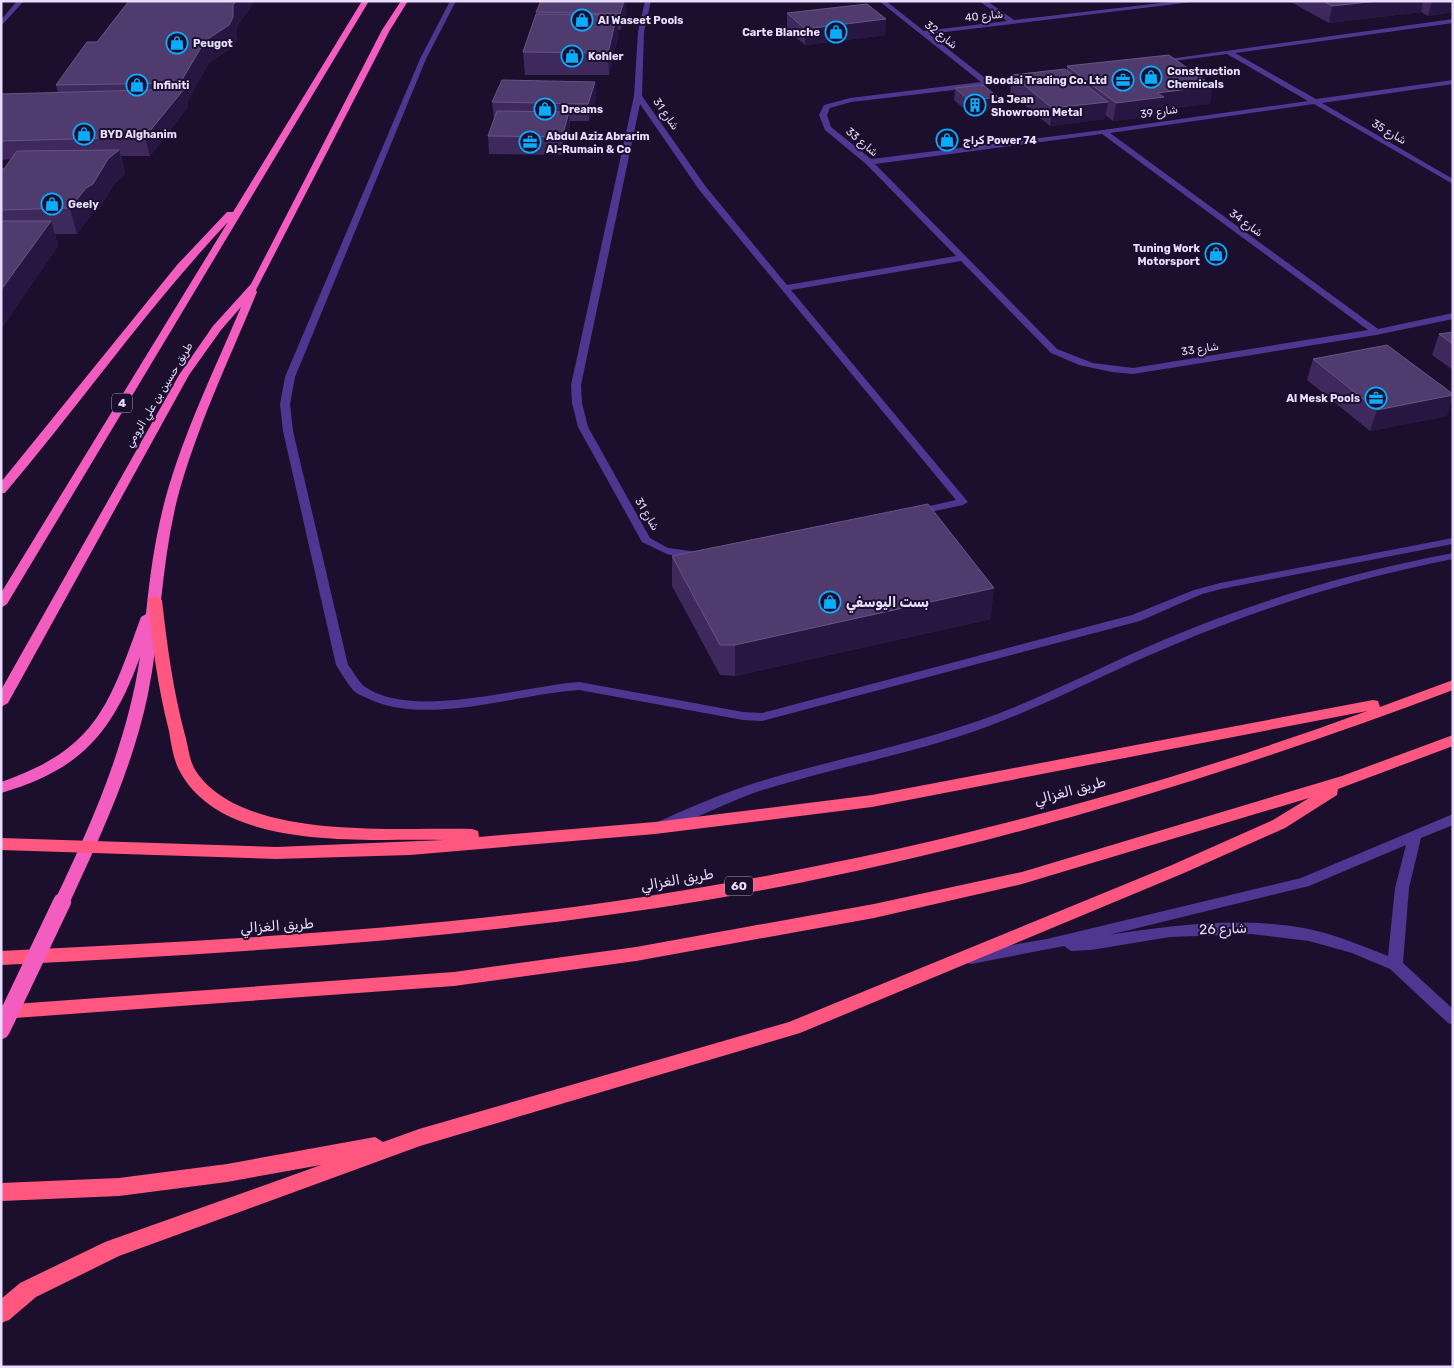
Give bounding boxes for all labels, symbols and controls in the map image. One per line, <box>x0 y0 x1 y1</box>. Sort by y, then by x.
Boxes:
shop icon: Al Waseet Pools <box>570 8 594 32</box>
street label: شارع 40 <box>964 8 1004 26</box>
place label: Al Waseet Pools <box>598 14 683 27</box>
street label: 32 شارع <box>921 18 960 53</box>
shop icon: Carte Blanche <box>824 20 848 44</box>
place label: Carte Blanche <box>742 26 820 39</box>
shop icon: Peugot <box>165 31 189 55</box>
place label: Peugot <box>193 37 233 50</box>
shop icon: Kohler <box>560 44 584 68</box>
place label: Kohler <box>588 50 624 63</box>
shop icon: Construction Chemicals <box>1139 65 1163 89</box>
place label: Construction Chemicals <box>1167 65 1240 91</box>
office icon: Boodai Trading Co. Ltd <box>1111 68 1135 92</box>
shop icon: Infiniti <box>125 73 149 97</box>
place label: Boodai Trading Co. Ltd <box>985 74 1107 87</box>
place label: Infiniti <box>153 79 190 92</box>
building icon: La Jean Showroom Metal <box>963 93 987 117</box>
place label: La Jean Showroom Metal <box>991 93 1082 119</box>
street label: شارع 31 <box>649 96 682 134</box>
shop icon: Dreams <box>533 97 557 121</box>
place label: Dreams <box>561 103 603 116</box>
street label: شارع 39 <box>1139 103 1179 123</box>
street label: شارع 35 <box>1368 117 1409 149</box>
shop icon: BYD Alghanim <box>72 122 96 146</box>
street label: شارع 33 <box>842 125 881 161</box>
place label: BYD Alghanim <box>100 128 177 141</box>
shop icon: كراج Power 74 <box>935 128 959 152</box>
office icon: Abdul Aziz Abrarim Al-Rumain & Co <box>518 130 542 154</box>
place label: Abdul Aziz Abrarim Al-Rumain & Co <box>546 130 650 156</box>
place label: كراج Power 74 <box>963 134 1037 148</box>
shop icon: Geely <box>40 192 64 216</box>
place label: Geely <box>68 198 99 211</box>
street label: شارع 34 <box>1226 207 1265 241</box>
place label: Tuning Work Motorsport <box>1133 242 1201 268</box>
shop icon: Tuning Work Motorsport <box>1204 242 1228 266</box>
street label: طريق حسين بن علي الرومي <box>122 340 197 451</box>
street label: شارع 33 <box>1180 340 1220 360</box>
office icon: Al Mesk Pools <box>1364 386 1388 410</box>
place label: Al Mesk Pools <box>1286 392 1360 405</box>
road number: 4 <box>112 393 132 412</box>
street label: شارع 31 <box>630 495 662 534</box>
shop icon: بست اليوسفي <box>818 590 842 614</box>
place label: بست اليوسفي <box>846 594 929 613</box>
street label: طريق الغزالي <box>1032 773 1109 811</box>
street label: طريق الغزالي <box>639 865 715 897</box>
road number: 60 <box>725 876 753 896</box>
street label: طريق الغزالي <box>240 915 315 939</box>
street label: شارع 26 <box>1199 920 1247 940</box>

